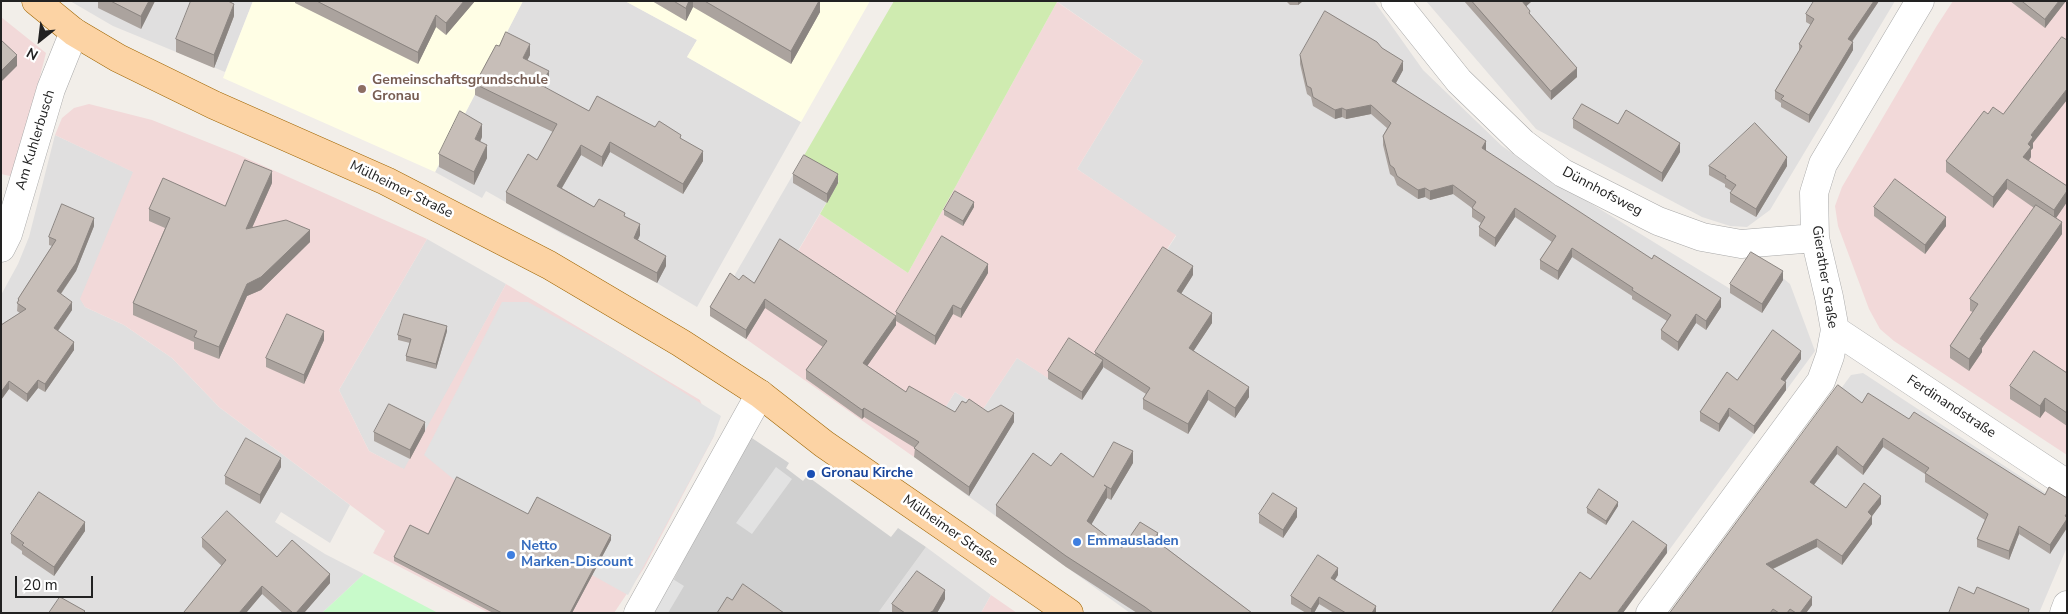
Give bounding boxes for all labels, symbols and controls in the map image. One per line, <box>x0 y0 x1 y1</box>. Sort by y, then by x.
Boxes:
north arrow <box>15 15 65 65</box>
text: N <box>23 43 42 64</box>
place label: Gemeinschaftsgrundschule Gronau <box>372 73 548 105</box>
marker: Gemeinschaftsgrundschule Gronau <box>356 83 368 95</box>
street label: Am Kuhlerbusch <box>13 88 59 192</box>
street label: Mülheimer Straße <box>347 158 455 222</box>
street label: Dünnhofsweg <box>1559 164 1645 220</box>
street label: Gierather Straße <box>1808 224 1840 330</box>
street label: Ferdinandstraße <box>1903 372 1999 442</box>
place label: Gronau Kirche <box>821 466 913 482</box>
marker: Gronau Kirche <box>805 468 817 480</box>
street label: Mülheimer Straße <box>899 492 1001 570</box>
place label: Emmausladen <box>1087 534 1179 550</box>
marker: Emmausladen <box>1071 536 1083 548</box>
place label: Netto Marken-Discount <box>521 539 633 572</box>
marker: Netto Marken-Discount <box>505 549 517 561</box>
scale bar <box>18 566 95 598</box>
text: 20 m <box>23 575 58 595</box>

